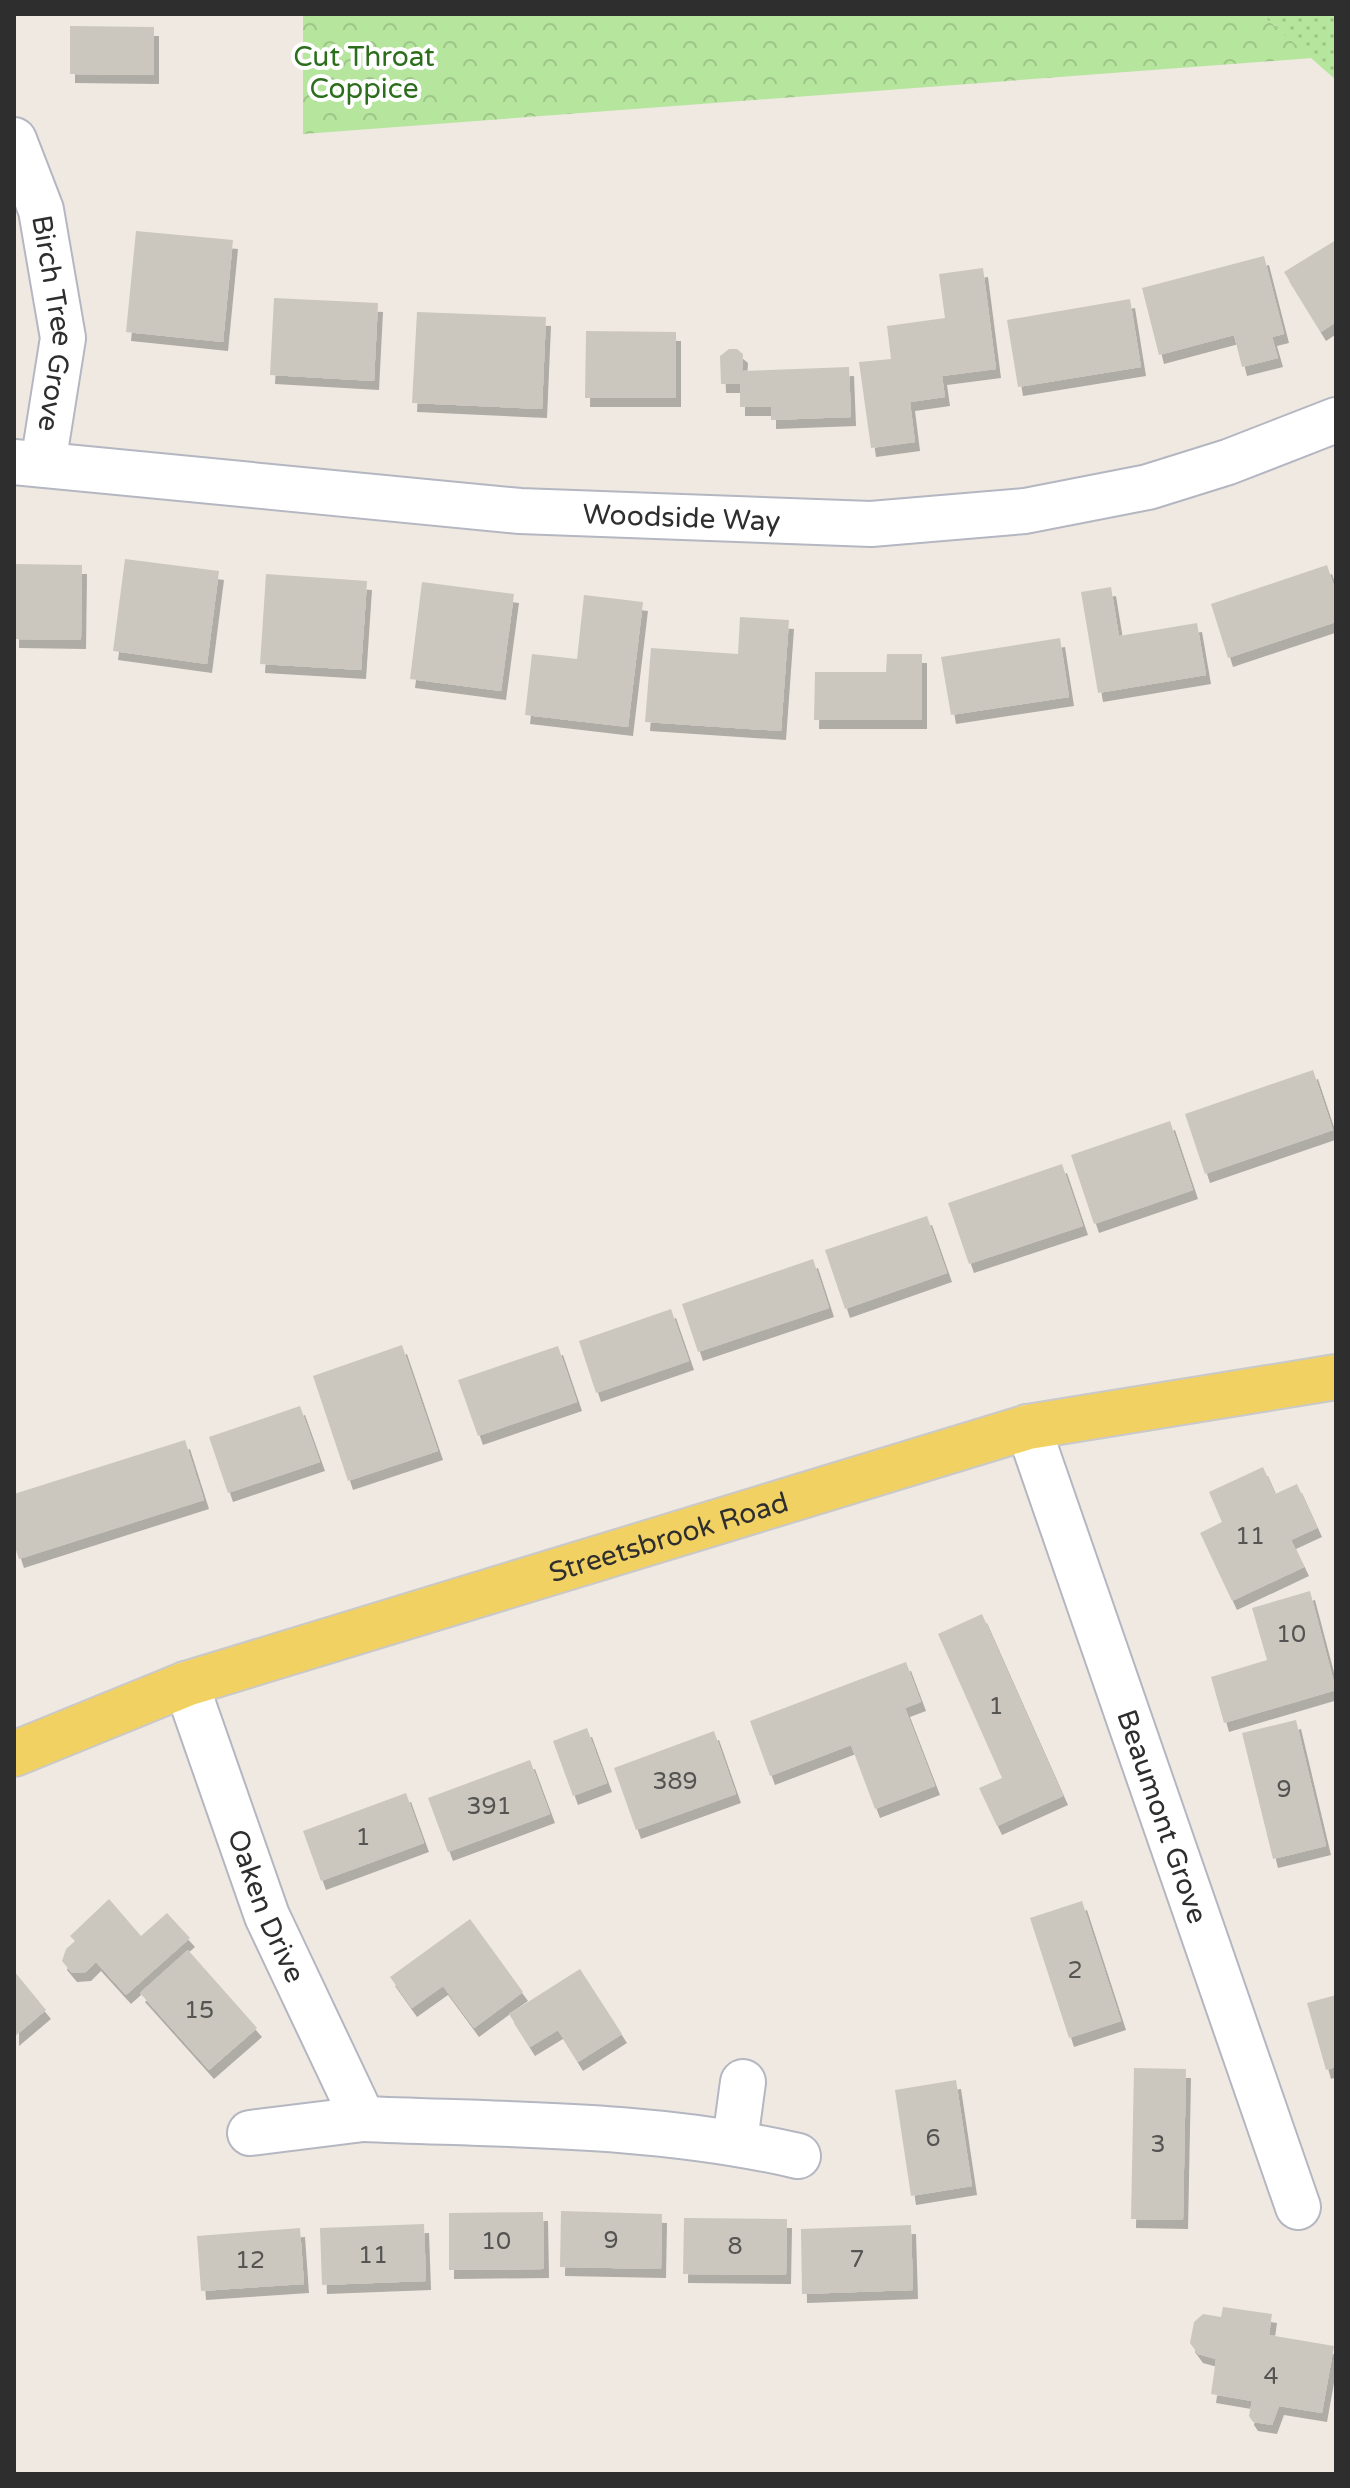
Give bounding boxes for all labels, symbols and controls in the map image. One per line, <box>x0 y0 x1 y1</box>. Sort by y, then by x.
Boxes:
park label: Cut Throat Coppice <box>293 40 435 106</box>
street label: Birch Tree Grove <box>24 213 80 434</box>
street label: Woodside Way <box>582 497 781 539</box>
street label: Streetsbrook Road <box>545 1485 792 1590</box>
house number: 11 <box>1235 1522 1265 1551</box>
house number: 10 <box>1276 1620 1306 1649</box>
house number: 1 <box>988 1692 1004 1721</box>
street label: Beaumont Grove <box>1109 1705 1215 1928</box>
house number: 389 <box>652 1767 698 1796</box>
house number: 9 <box>1276 1775 1292 1804</box>
house number: 391 <box>466 1792 512 1821</box>
house number: 1 <box>355 1823 371 1852</box>
street label: Oaken Drive <box>220 1825 312 1988</box>
house number: 2 <box>1067 1956 1083 1985</box>
house number: 15 <box>184 1996 214 2025</box>
house number: 6 <box>925 2124 941 2153</box>
house number: 3 <box>1150 2130 1166 2159</box>
house number: 9 <box>603 2226 619 2255</box>
house number: 10 <box>481 2227 511 2256</box>
house number: 8 <box>727 2232 743 2261</box>
house number: 11 <box>358 2241 388 2270</box>
house number: 7 <box>849 2245 865 2274</box>
house number: 12 <box>235 2246 265 2275</box>
house number: 4 <box>1263 2362 1279 2391</box>

